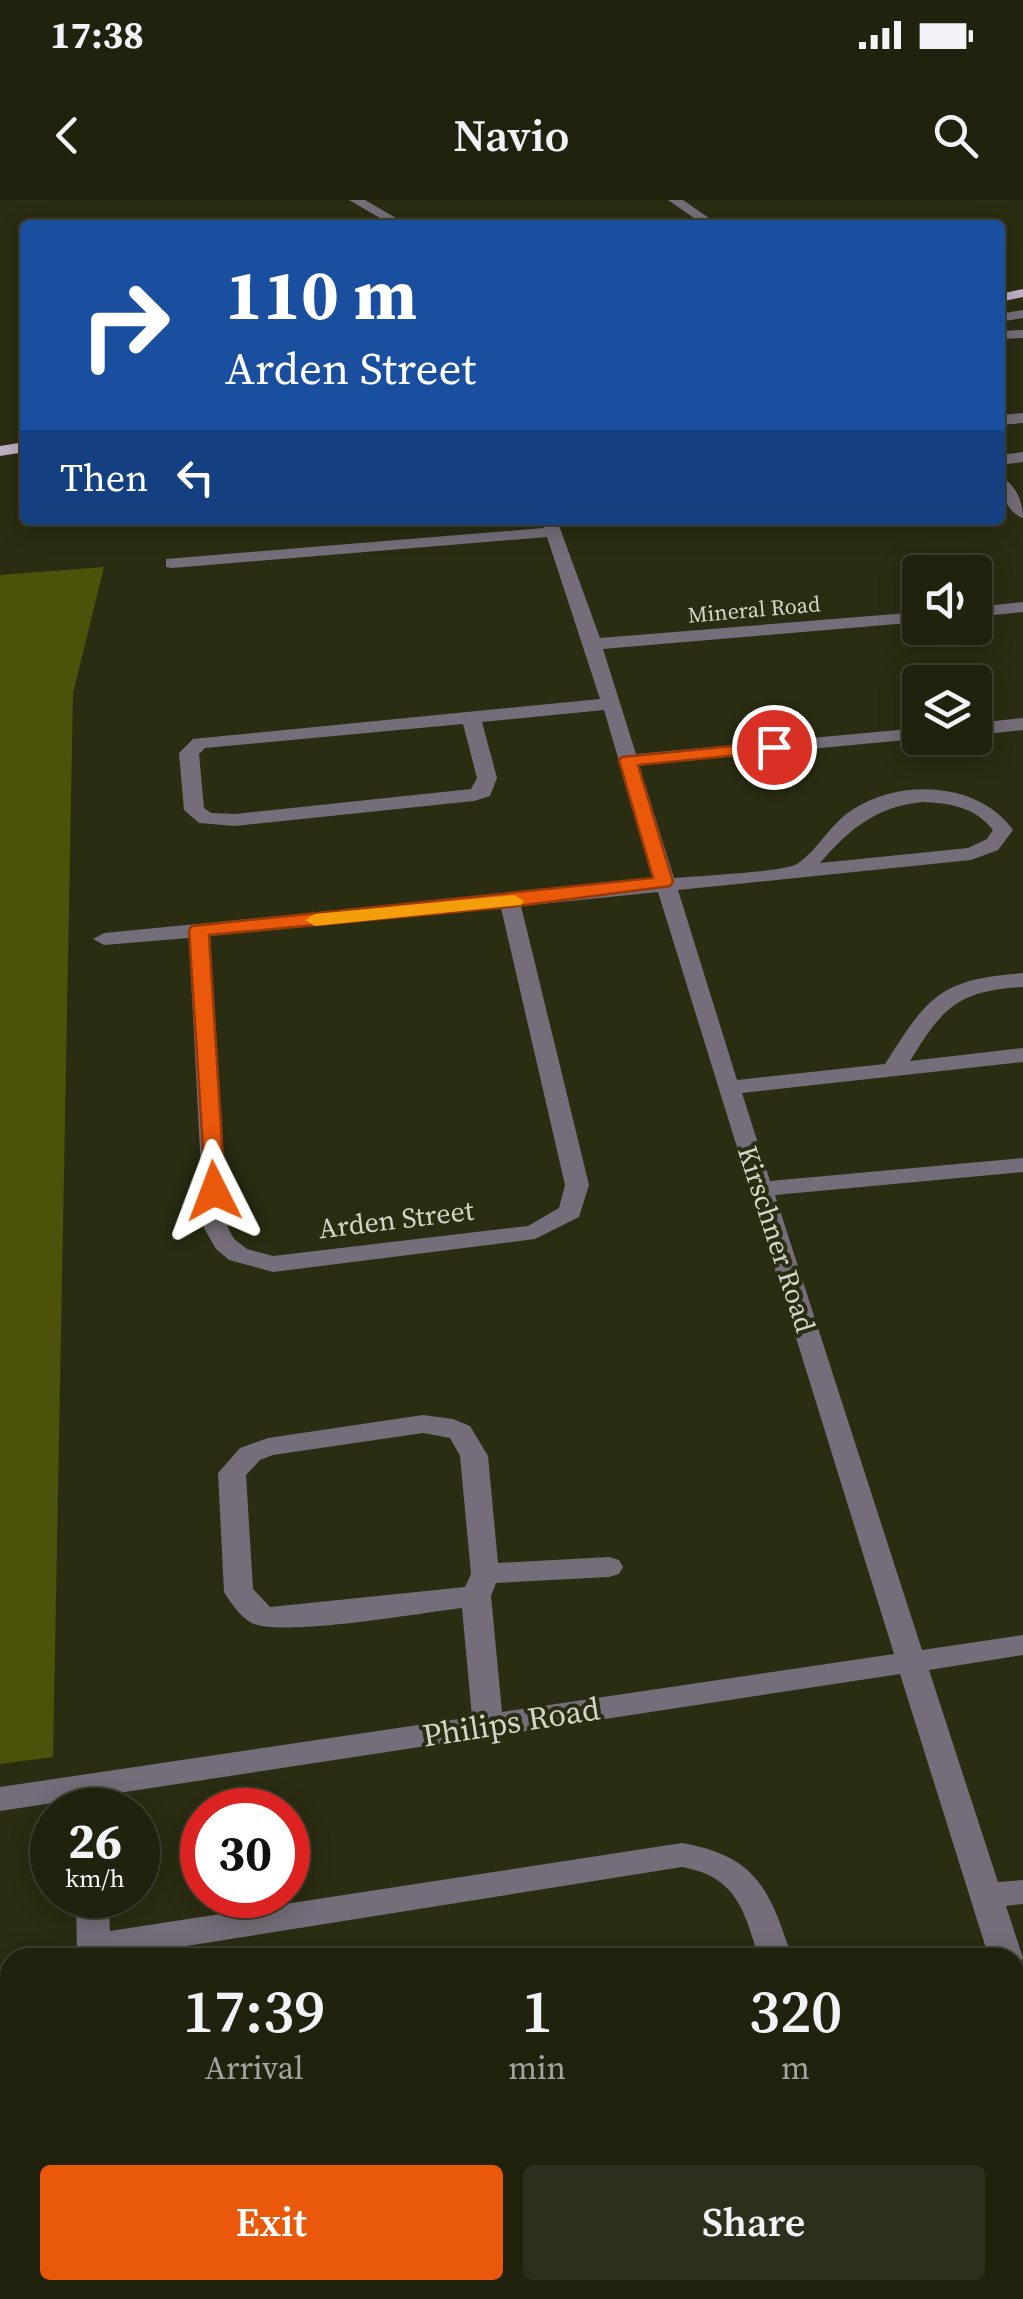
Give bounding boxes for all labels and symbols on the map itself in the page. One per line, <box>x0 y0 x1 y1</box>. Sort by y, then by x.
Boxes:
street label: Mineral Road <box>687 588 822 630</box>
pin <box>732 705 817 790</box>
position arrow <box>162 1139 266 1243</box>
street label: Kirschner Road <box>729 1141 825 1337</box>
street label: Arden Street <box>316 1191 477 1247</box>
street label: Philips Road <box>419 1686 603 1758</box>
speed limit sign: 30 <box>180 1788 310 1918</box>

